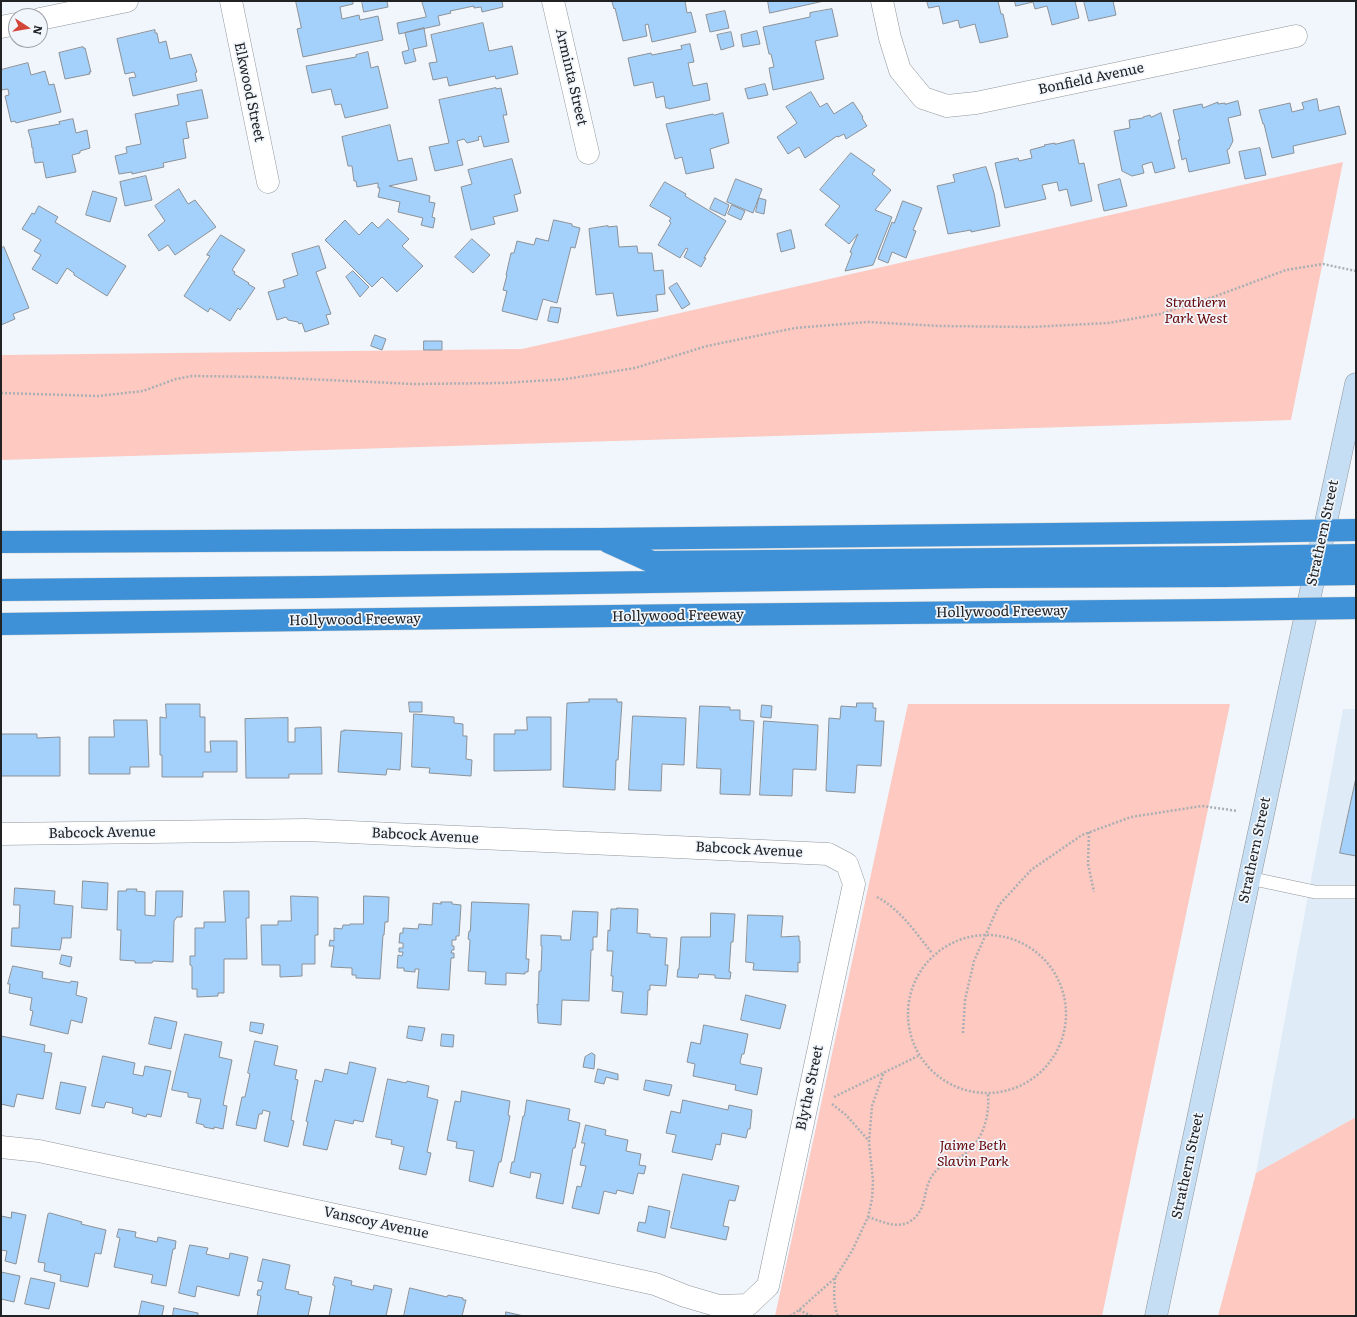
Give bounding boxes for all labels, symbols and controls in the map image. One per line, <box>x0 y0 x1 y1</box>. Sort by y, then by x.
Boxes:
north arrow <box>8 8 48 48</box>
text: N <box>30 24 48 36</box>
street label: Arminta Street <box>552 27 590 127</box>
street label: Elkwood Street <box>230 41 268 143</box>
street label: Bonfield Avenue <box>1037 60 1145 98</box>
park label: Strathern Park West <box>1164 295 1228 328</box>
street label: Strathern Street <box>1304 478 1342 588</box>
street label: Hollywood Freeway <box>936 602 1068 622</box>
street label: Hollywood Freeway <box>612 606 744 626</box>
street label: Hollywood Freeway <box>289 610 421 630</box>
street label: Strathern Street <box>1236 795 1274 905</box>
street label: Babcock Avenue <box>48 824 156 842</box>
street label: Babcock Avenue <box>371 825 479 847</box>
street label: Babcock Avenue <box>695 839 803 861</box>
street label: Blythe Street <box>793 1044 827 1132</box>
street label: Strathern Street <box>1169 1111 1207 1221</box>
park label: Jaime Beth Slavin Park <box>937 1138 1009 1170</box>
street label: Vanscoy Avenue <box>322 1204 430 1242</box>

